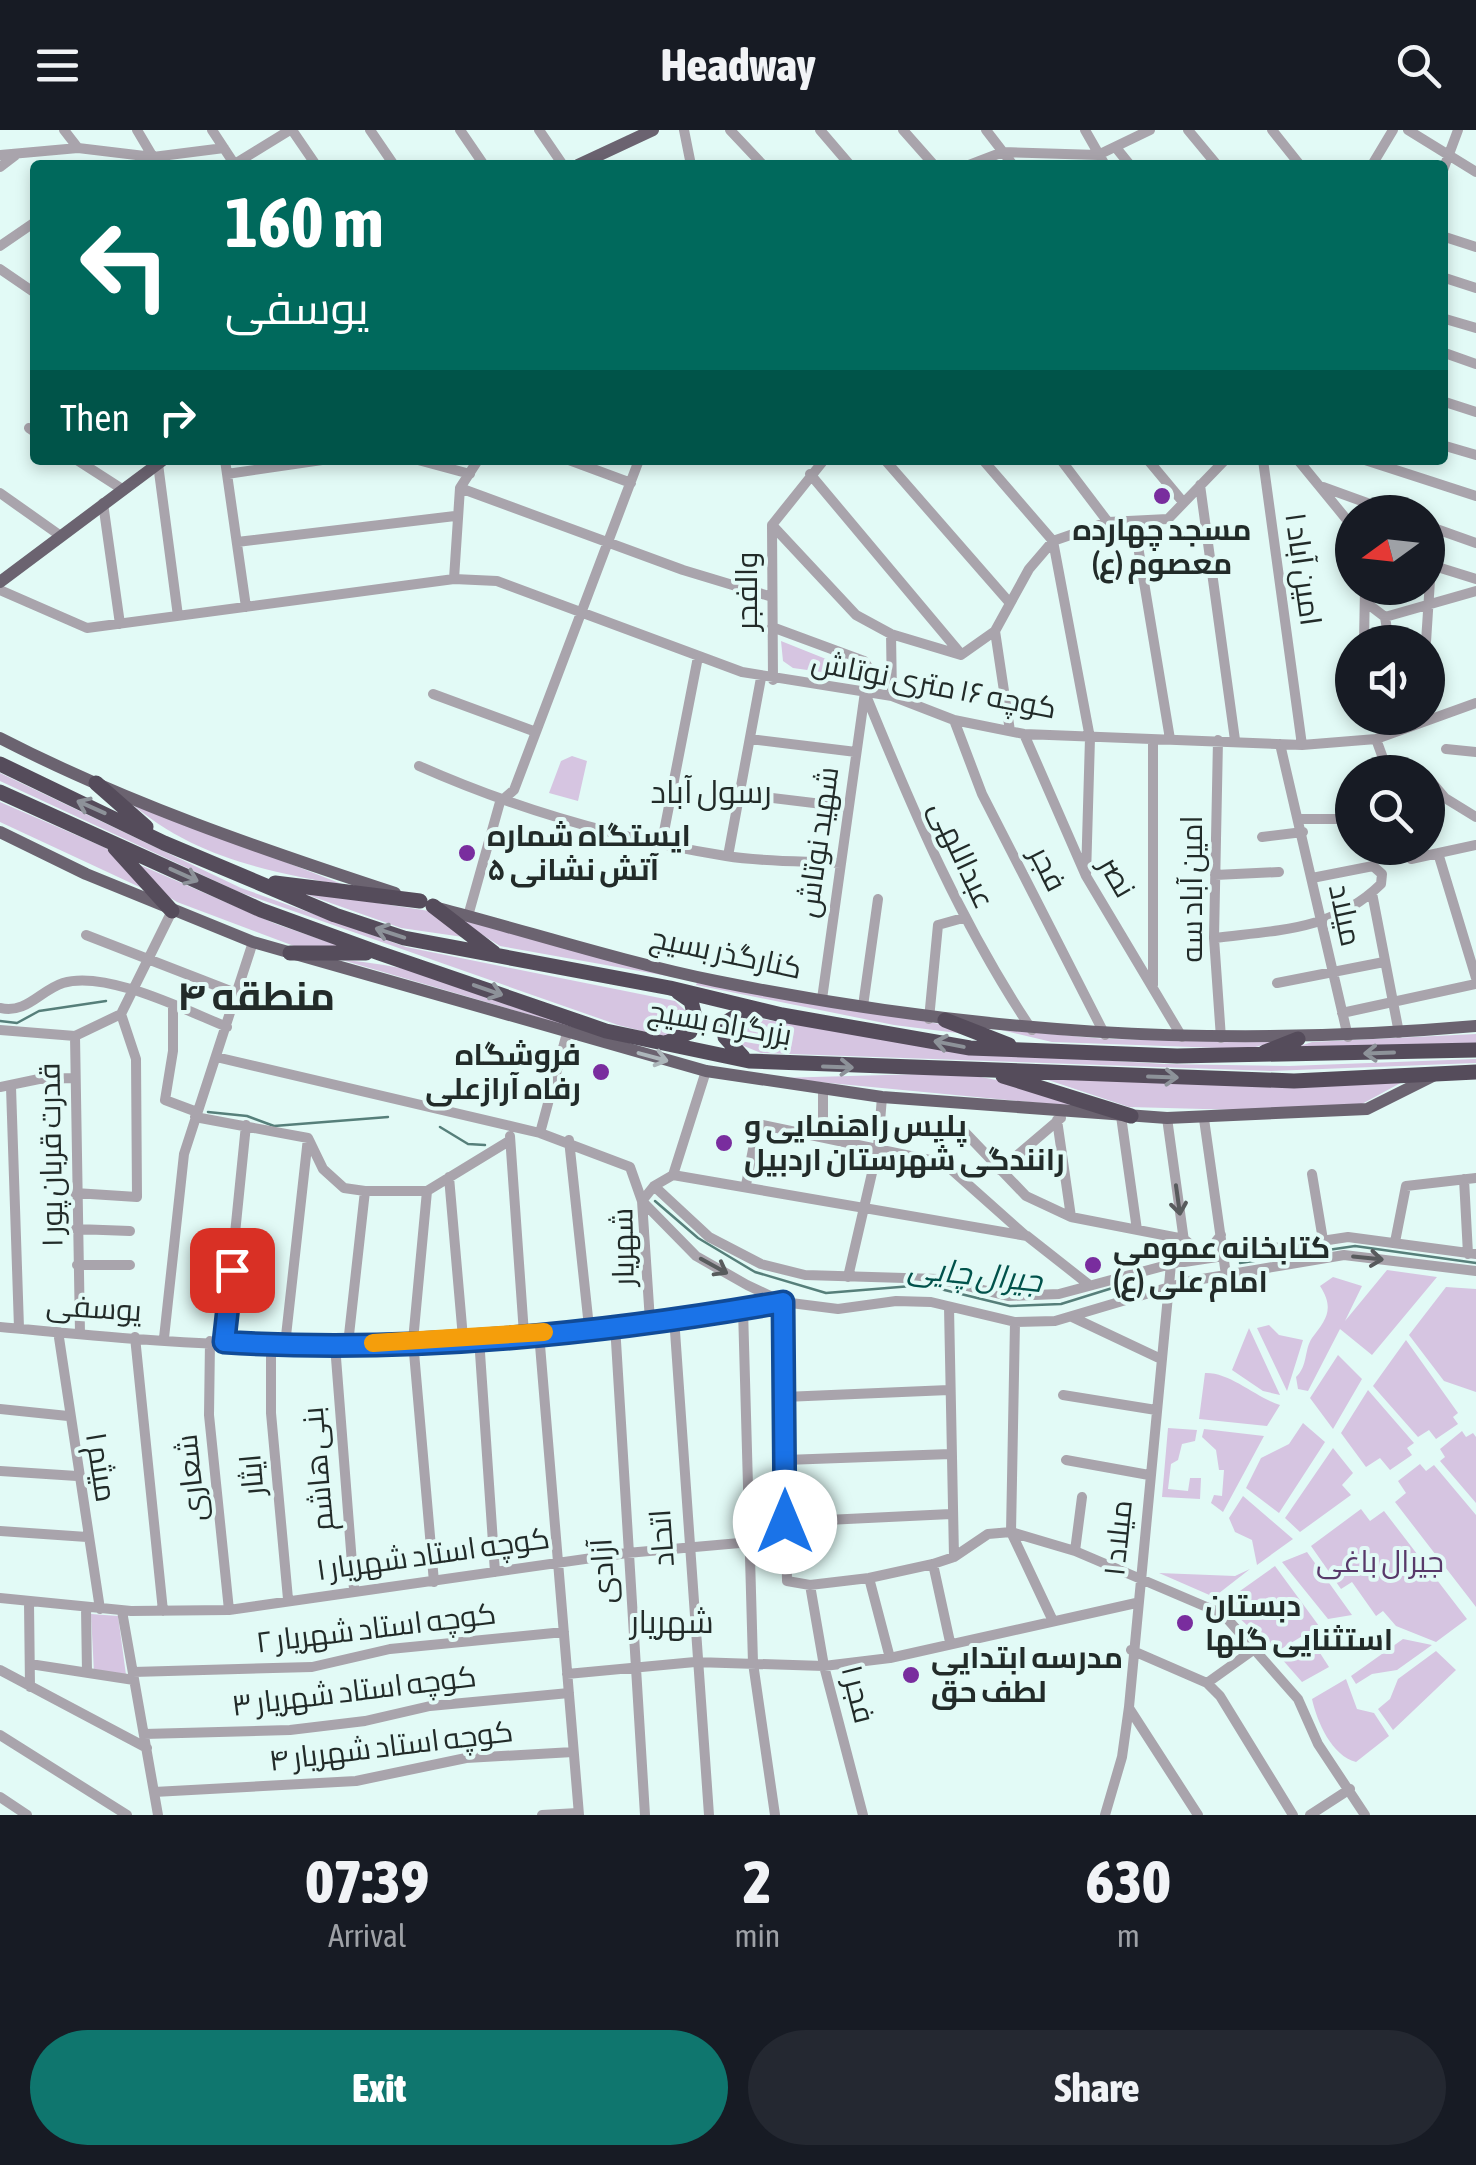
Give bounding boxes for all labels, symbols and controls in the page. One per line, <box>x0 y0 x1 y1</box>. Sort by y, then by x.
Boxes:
icon: menu <box>30 38 85 93</box>
icon: search <box>1391 38 1446 93</box>
text: Headway <box>661 39 815 91</box>
text: 160 m <box>225 182 384 262</box>
icon: left <box>60 200 190 330</box>
text: یوسفی <box>225 282 369 334</box>
icon: right <box>150 390 205 445</box>
text: Then <box>60 396 130 439</box>
marker: مسجد چهارده معصوم (ع) <box>1151 485 1173 507</box>
north arrow <box>1335 495 1445 605</box>
map controls <box>1335 495 1445 865</box>
street label: ۱ امین آباد <box>1277 510 1329 628</box>
place label: مسجد چهارده معصوم (ع) <box>1073 512 1251 584</box>
street label: والفجر <box>729 552 764 632</box>
button: sound <box>1335 625 1445 735</box>
street label: کوچه ۱۶ متری نوتاش <box>808 644 1059 727</box>
button: search <box>1335 755 1445 865</box>
street label: شهید نوتاش <box>790 764 846 920</box>
district label: رسول آباد <box>650 773 772 811</box>
street label: عبداللهی <box>921 796 1003 914</box>
one-way arrow <box>76 797 107 815</box>
street label: امین آباد سه <box>1174 816 1210 962</box>
place label: ایستگاه شماره ۵ آتش نشانی <box>487 818 691 888</box>
street label: فجر <box>1022 839 1074 897</box>
marker: ایستگاه شماره ۵ آتش نشانی <box>456 842 478 864</box>
street label: نصر <box>1091 848 1143 904</box>
one-way arrow <box>168 867 198 886</box>
street label: میلاد <box>1323 881 1369 949</box>
street label: کنارگذر بسیج <box>646 919 805 989</box>
one-way arrow <box>375 923 407 941</box>
district label: منطقه ۴ <box>177 973 335 1018</box>
one-way arrow <box>472 982 503 1000</box>
street label: بزرگراه بسیج <box>645 993 795 1055</box>
one-way arrow <box>933 1034 966 1053</box>
place label: فروشگاه رفاه آرازعلی <box>425 1037 581 1107</box>
one-way arrow <box>1363 1044 1395 1063</box>
one-way arrow <box>637 1048 668 1067</box>
one-way arrow <box>821 1057 853 1076</box>
marker: فروشگاه رفاه آرازعلی <box>590 1061 612 1083</box>
street label: قدرت قربان پور ۱ <box>31 1062 72 1248</box>
one-way arrow <box>1146 1067 1178 1086</box>
place label: پلیس راهنمایی و رانندگی شهرستان اردبیل <box>744 1108 1065 1178</box>
marker: پلیس راهنمایی و رانندگی شهرستان اردبیل <box>713 1132 735 1154</box>
one-way arrow <box>1170 1183 1188 1215</box>
street label: شهریار <box>604 1208 642 1288</box>
pin <box>190 1228 275 1313</box>
place label: کتابخانه عمومی امام علی (ع) <box>1113 1230 1330 1302</box>
icon: arrive <box>205 1243 260 1298</box>
water label: جیرال چایی <box>906 1248 1045 1302</box>
one-way arrow <box>1351 1249 1384 1268</box>
marker: کتابخانه عمومی امام علی (ع) <box>1082 1254 1104 1276</box>
one-way arrow <box>699 1256 728 1276</box>
street label: یوسفی <box>45 1287 143 1329</box>
street label: بنی هاشم <box>295 1405 343 1533</box>
street label: میثم ۱ <box>76 1430 124 1505</box>
street label: شعاری <box>169 1433 212 1523</box>
street label: ایثار <box>232 1453 271 1499</box>
position arrow <box>733 1470 837 1574</box>
street label: میلاد ۱ <box>1096 1498 1138 1578</box>
street label: اتحاد <box>642 1508 680 1568</box>
street label: کوچه استاد شهریار ۱ <box>314 1520 552 1589</box>
street label: آزادی <box>583 1537 622 1605</box>
park label: جیرال باغی <box>1316 1544 1444 1580</box>
place label: دبستان استثنایی گلها <box>1205 1588 1393 1658</box>
street label: کوچه استاد شهریار ۲ <box>254 1595 498 1662</box>
district label: شهریار <box>628 1603 714 1641</box>
marker: دبستان استثنایی گلها <box>1174 1612 1196 1634</box>
place label: مدرسه ابتدایی لطف حق <box>931 1640 1123 1710</box>
street label: کوچه استاد شهریار ۳ <box>230 1658 478 1725</box>
street label: فجر ۱ <box>834 1661 883 1727</box>
marker: مدرسه ابتدایی لطف حق <box>900 1664 922 1686</box>
street label: کوچه استاد شهریار ۴ <box>267 1713 515 1780</box>
text: 07:39 <box>305 1847 429 1916</box>
text: 2 <box>743 1847 772 1916</box>
text: 630 <box>1086 1847 1170 1916</box>
text: Arrival <box>328 1917 406 1954</box>
text: min <box>734 1917 780 1954</box>
text: m <box>1117 1917 1140 1954</box>
button: Exit <box>30 2030 728 2145</box>
button: Share <box>748 2030 1446 2145</box>

